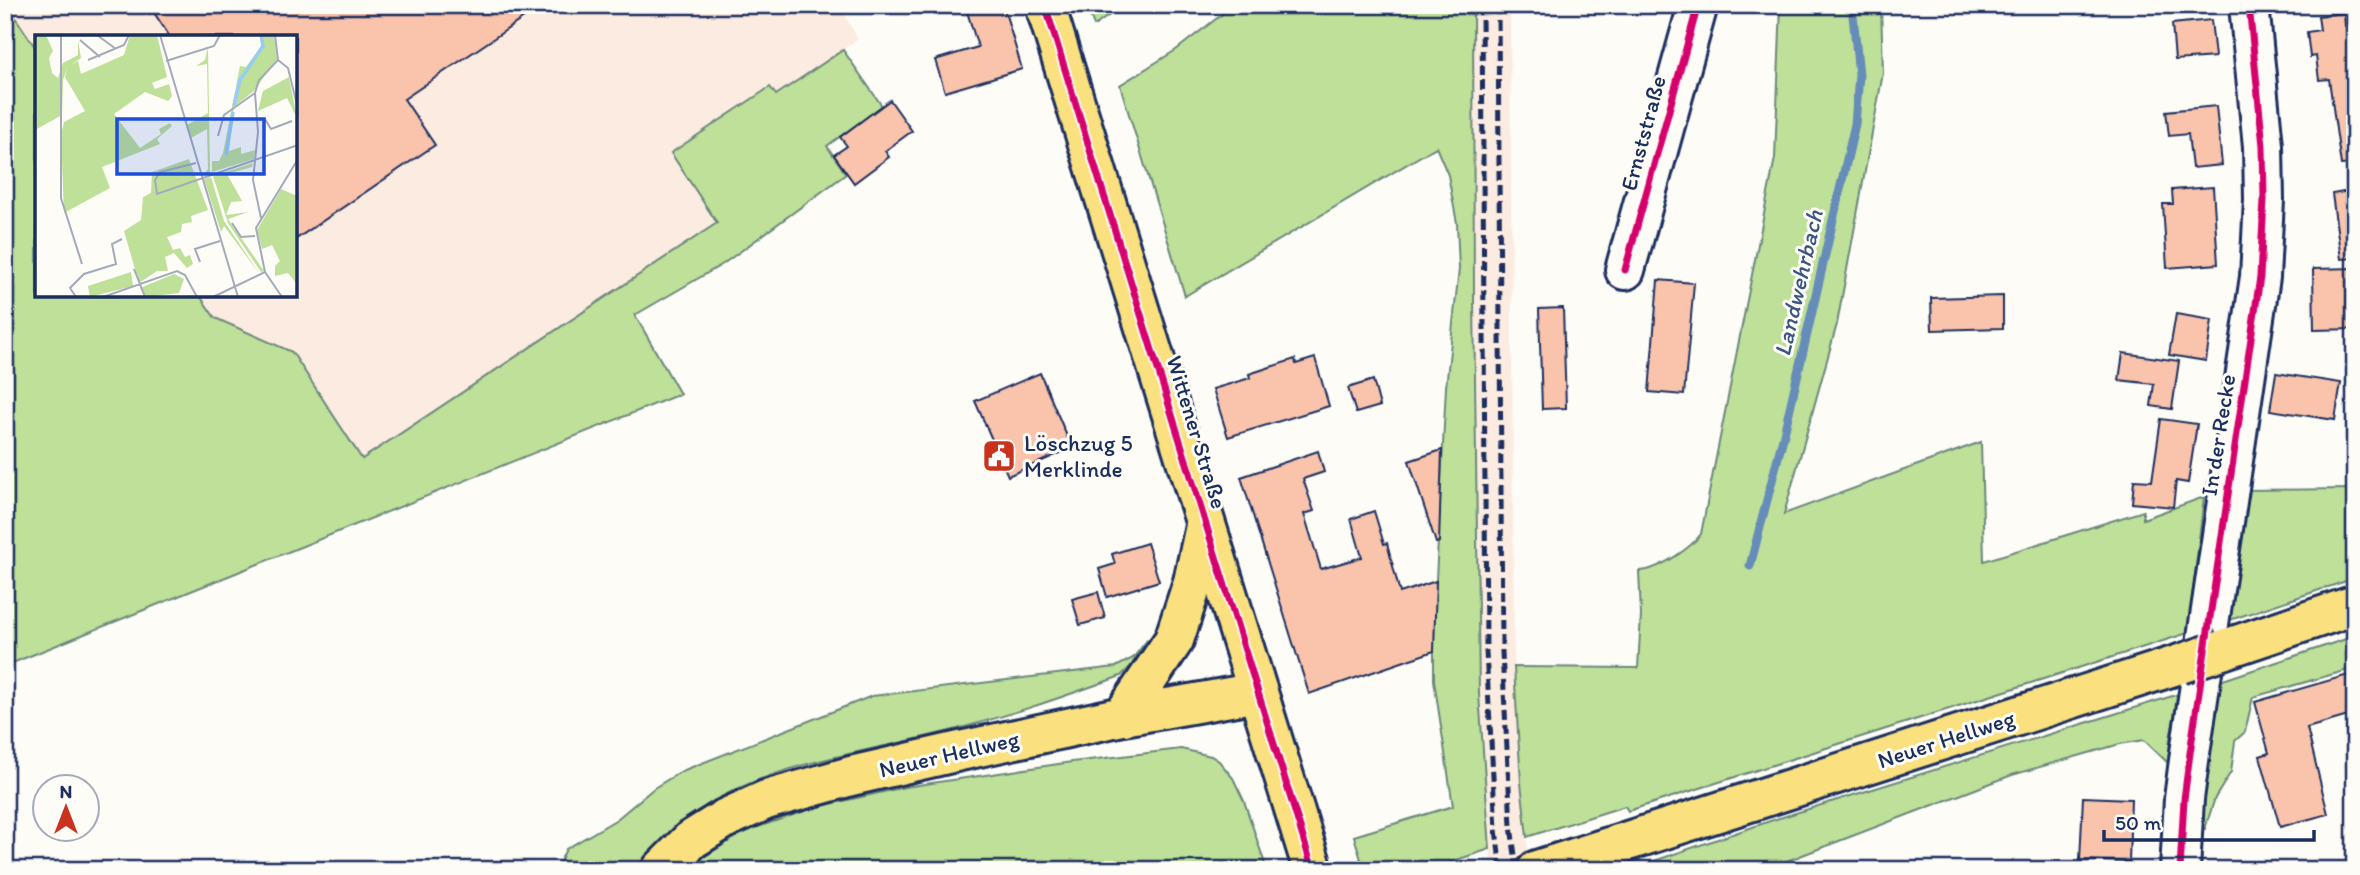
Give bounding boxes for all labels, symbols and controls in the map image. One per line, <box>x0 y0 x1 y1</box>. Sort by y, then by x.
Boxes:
inset map <box>35 35 298 298</box>
street label: Ernststraße <box>1614 72 1672 194</box>
water label: Landwehrbach <box>1767 206 1829 359</box>
street label: Wittener Straße <box>1160 352 1234 512</box>
street label: In der Recke <box>2195 372 2241 498</box>
place label: Löschzug 5 Merklinde <box>1024 429 1133 483</box>
public building icon: Löschzug 5 Merklinde <box>980 437 1018 475</box>
street label: Neuer Hellweg <box>1874 704 2018 774</box>
street label: Neuer Hellweg <box>876 724 1022 784</box>
north arrow <box>32 774 102 844</box>
text: N <box>60 780 72 803</box>
scale bar <box>2104 798 2314 842</box>
text: 50 m <box>2115 810 2162 835</box>

